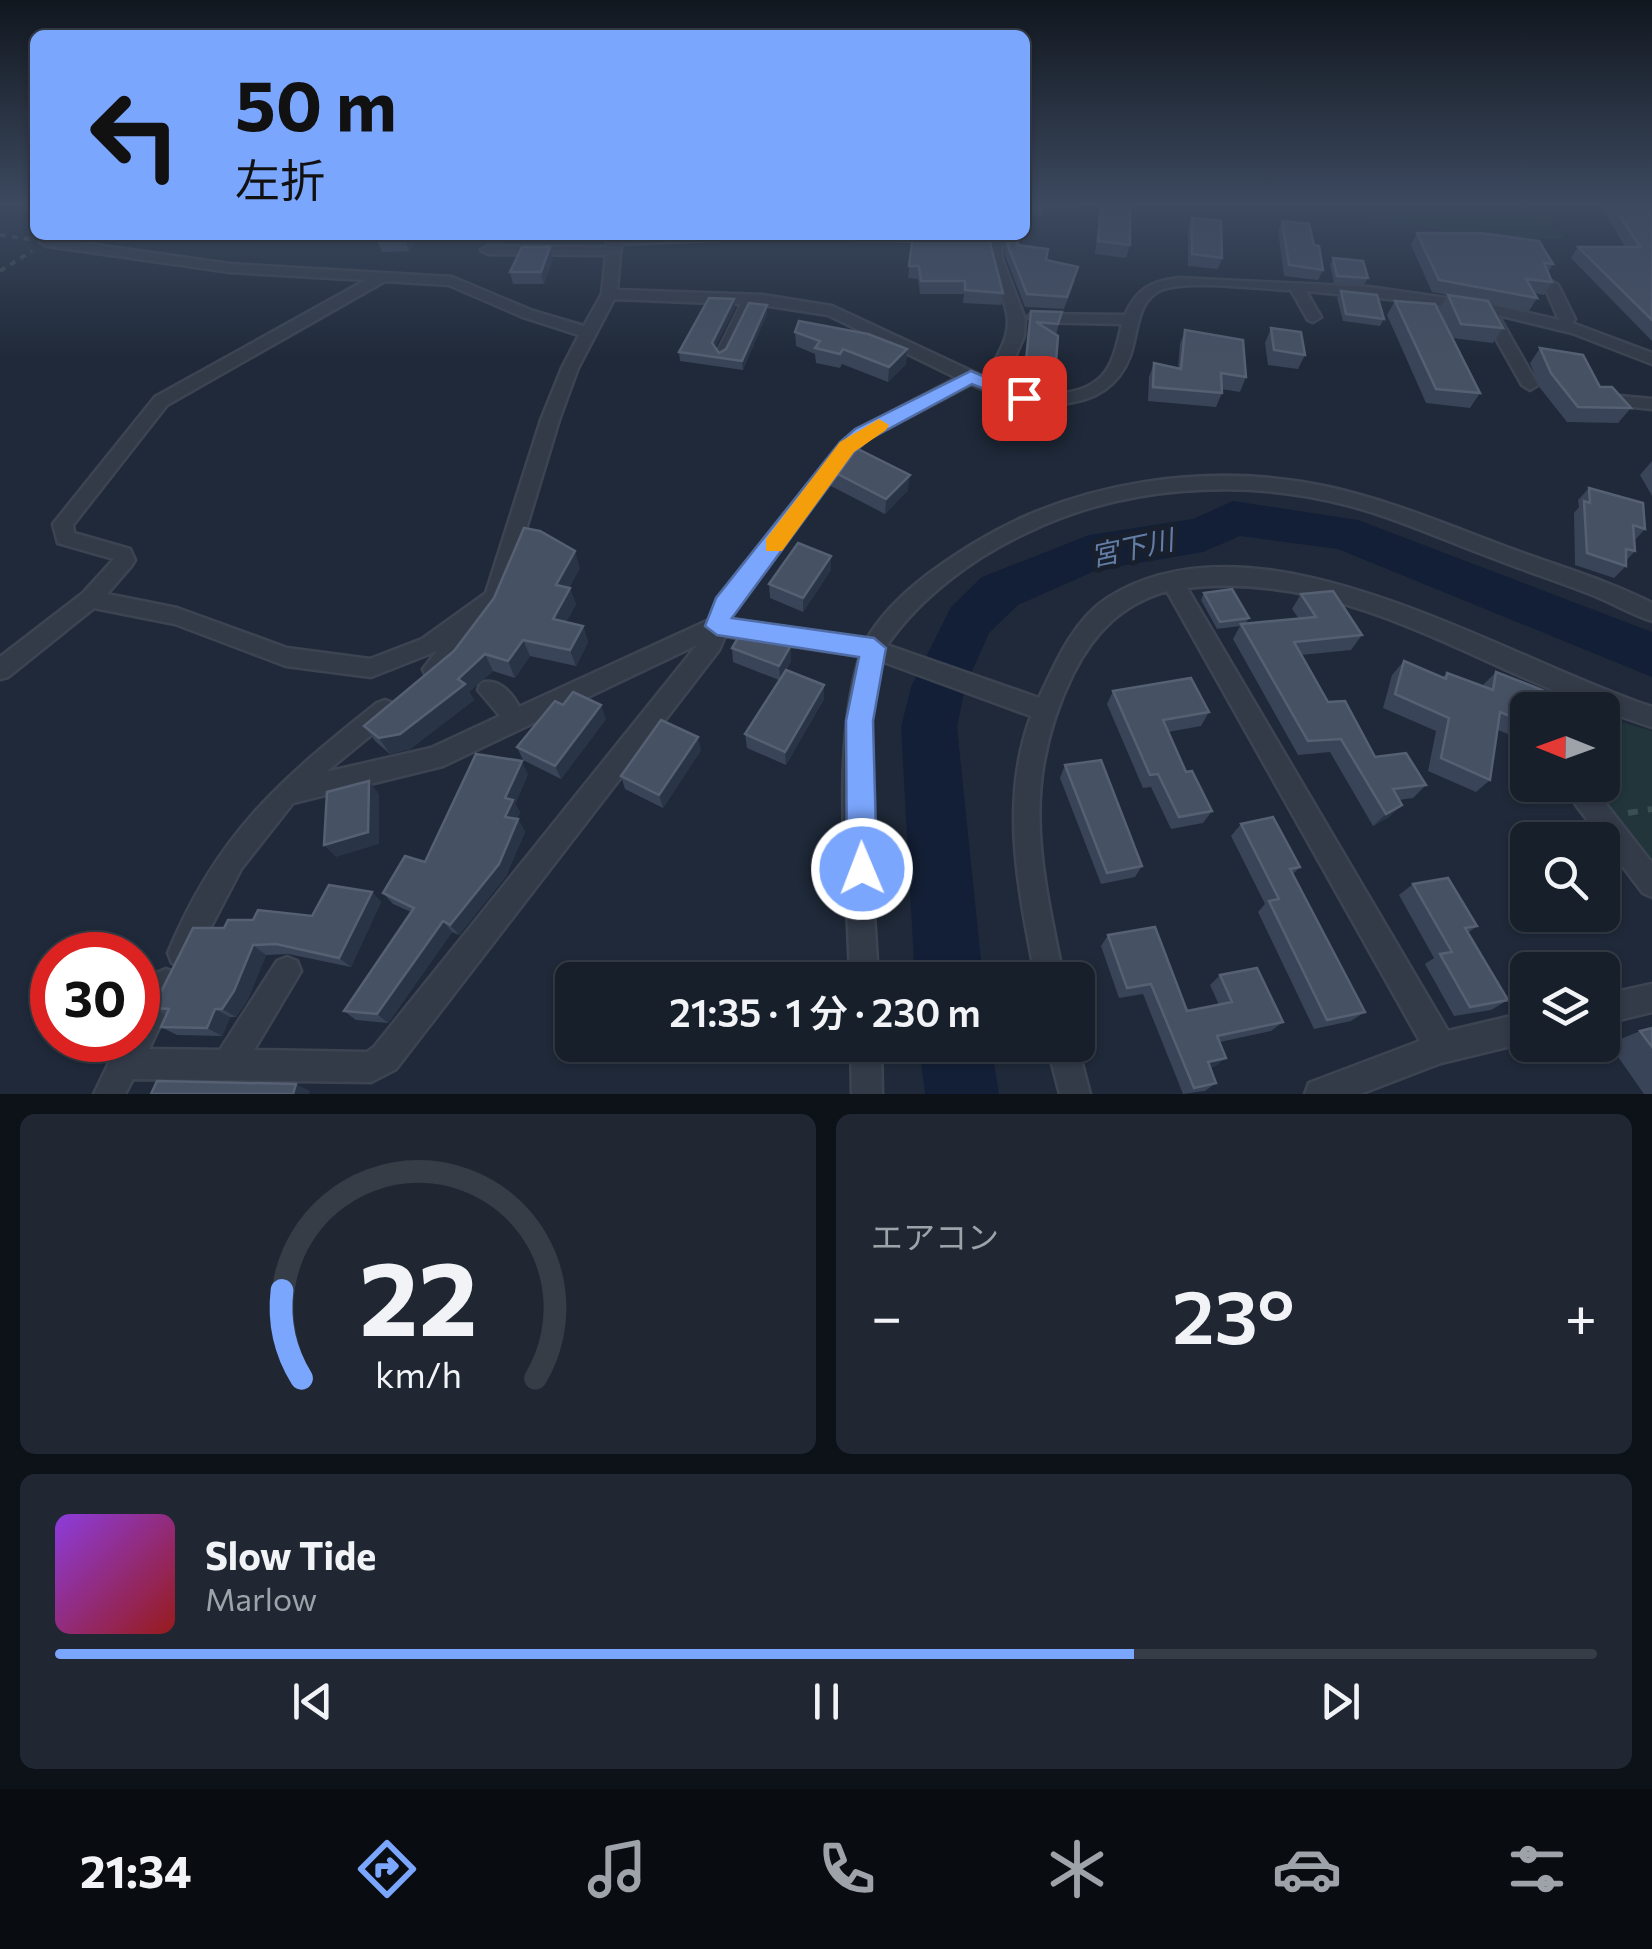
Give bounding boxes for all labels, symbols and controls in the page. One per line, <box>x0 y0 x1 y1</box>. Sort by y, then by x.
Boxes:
text: 50 m <box>235 60 397 145</box>
icon: left <box>70 70 200 200</box>
text: 左折 <box>235 151 325 206</box>
pin <box>982 356 1067 441</box>
icon: arrive <box>997 371 1052 426</box>
water label: 宮下川 <box>1087 521 1179 572</box>
north arrow <box>1510 692 1620 802</box>
map controls <box>1510 692 1620 1062</box>
position arrow <box>810 817 914 921</box>
button: search <box>1510 822 1620 932</box>
speed limit sign: 30 <box>30 932 160 1062</box>
button: layers <box>1510 952 1620 1062</box>
text: 21:35 · 1 分 · 230 m <box>669 988 981 1035</box>
text: エアコン <box>871 1216 999 1256</box>
text: 22 <box>359 1230 477 1357</box>
text: 23° <box>1172 1268 1295 1359</box>
text: − <box>871 1281 902 1348</box>
text: + <box>1565 1281 1597 1348</box>
text: km/h <box>375 1352 461 1395</box>
text: Slow Tide <box>205 1531 376 1578</box>
text: Marlow <box>205 1578 317 1618</box>
icon: previous <box>285 1674 340 1729</box>
icon: pause <box>799 1674 854 1729</box>
icon: next <box>1313 1674 1368 1729</box>
icon: directions <box>352 1834 422 1904</box>
icon: music <box>582 1834 652 1904</box>
icon: phone <box>812 1834 882 1904</box>
icon: climate <box>1042 1834 1112 1904</box>
icon: car <box>1272 1834 1342 1904</box>
icon: filters <box>1502 1834 1572 1904</box>
text: 21:34 <box>80 1842 192 1897</box>

